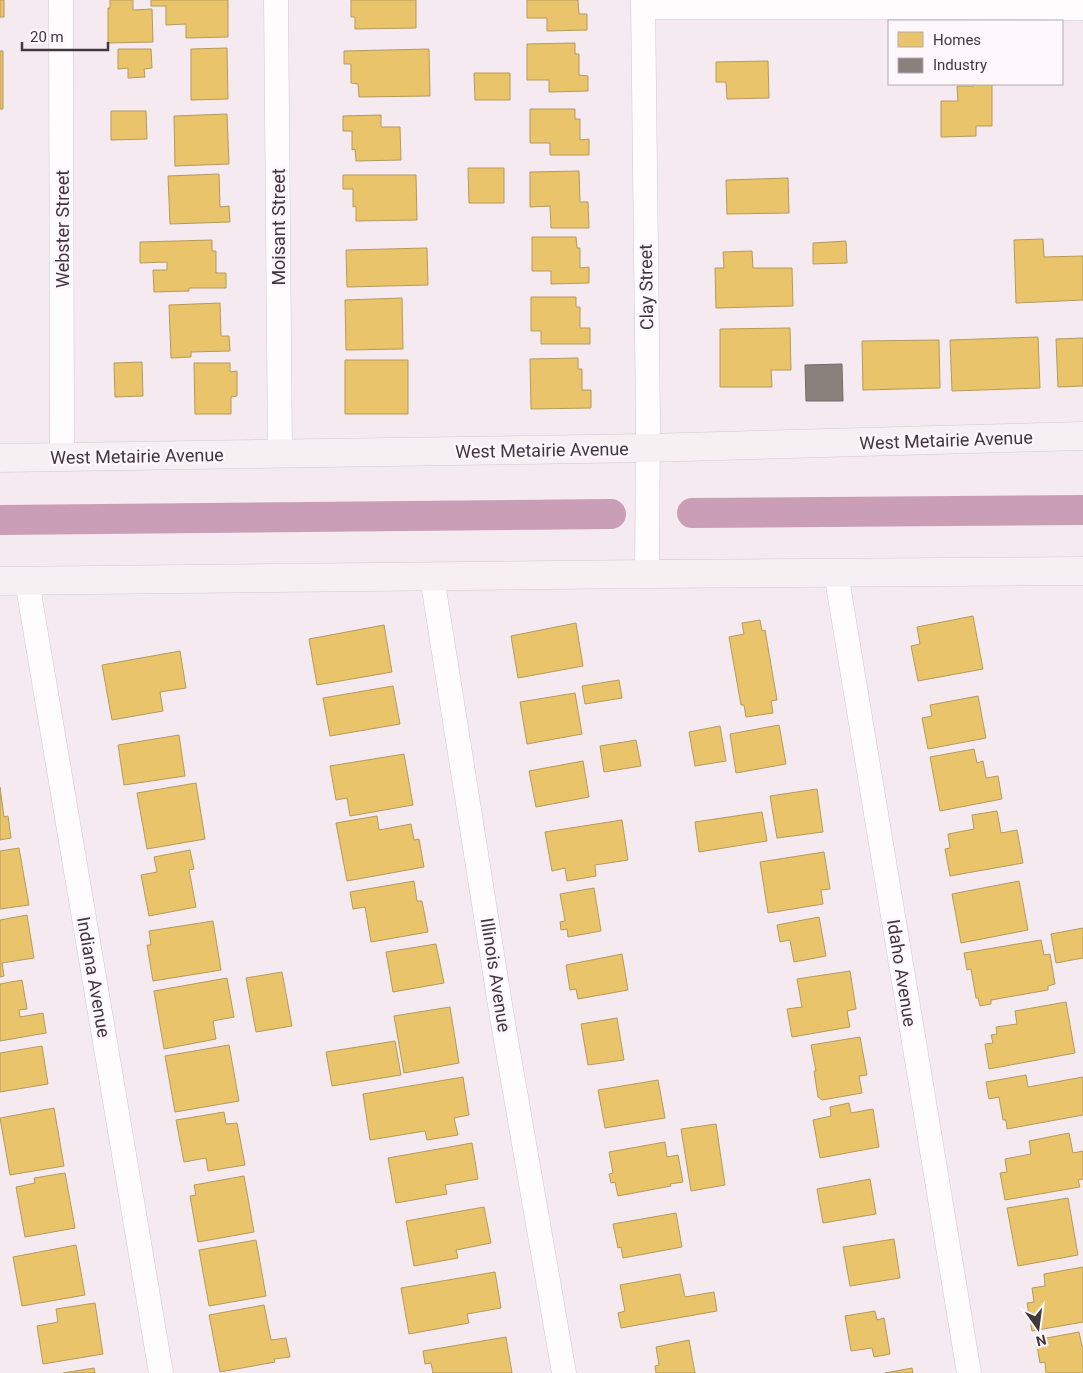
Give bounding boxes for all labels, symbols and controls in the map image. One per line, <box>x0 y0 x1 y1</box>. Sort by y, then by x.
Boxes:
scale bar <box>22 20 109 52</box>
legend <box>888 20 1063 85</box>
text: 20 m <box>30 28 64 46</box>
text: Homes <box>933 31 981 49</box>
text: Industry <box>933 56 987 74</box>
street label: Moisant Street <box>268 168 289 286</box>
street label: Webster Street <box>52 170 73 288</box>
street label: Clay Street <box>635 244 657 330</box>
street label: West Metairie Avenue <box>859 426 1033 454</box>
street label: West Metairie Avenue <box>455 438 629 462</box>
street label: West Metairie Avenue <box>50 444 224 468</box>
street label: Indiana Avenue <box>73 915 115 1039</box>
street label: Illinois Avenue <box>477 916 515 1034</box>
street label: Idaho Avenue <box>883 918 921 1028</box>
north arrow <box>1013 1303 1063 1353</box>
text: N <box>1034 1332 1048 1350</box>

